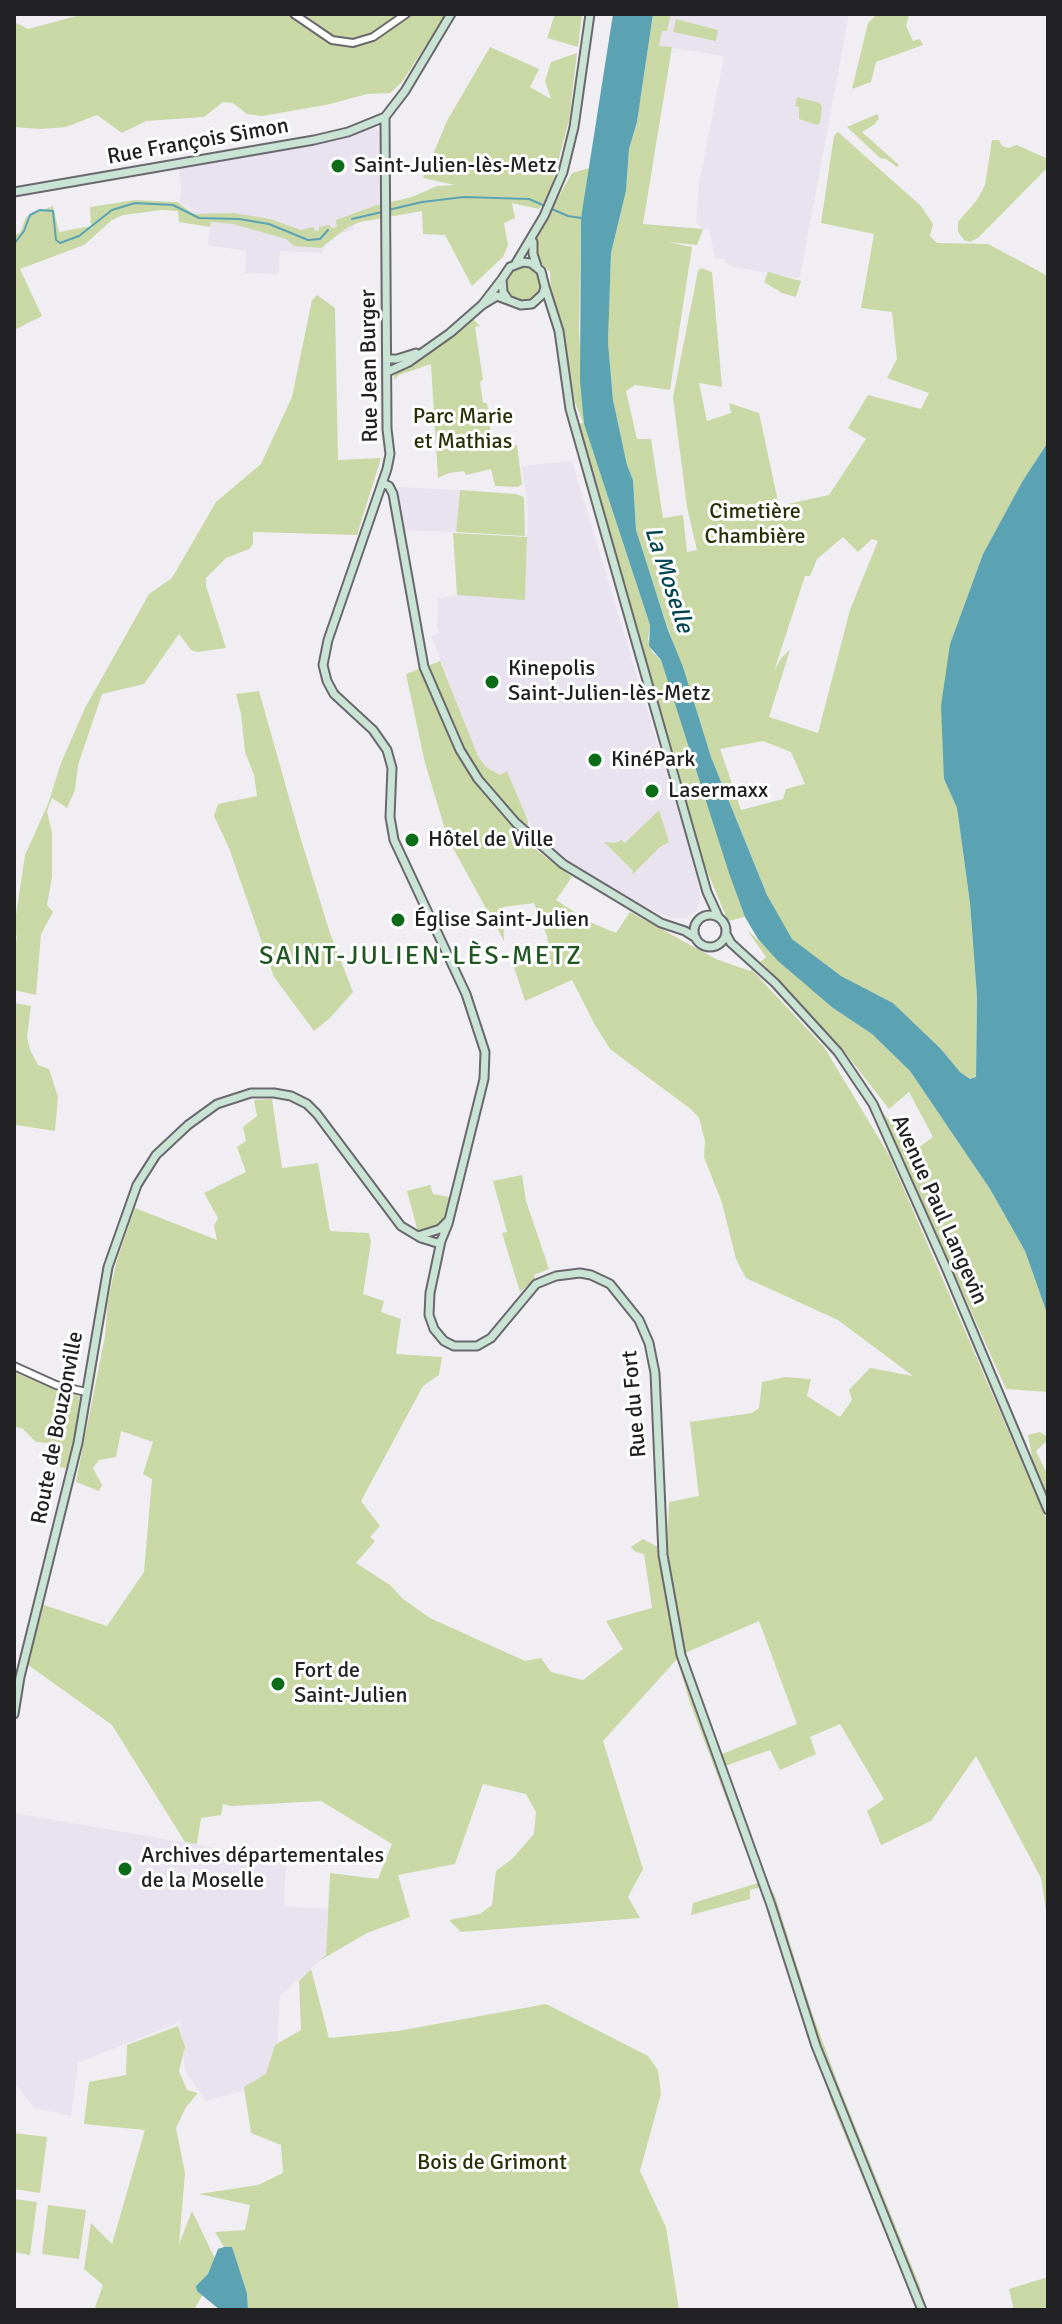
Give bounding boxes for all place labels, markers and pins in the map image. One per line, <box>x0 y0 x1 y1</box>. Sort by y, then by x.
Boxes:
place label: Saint-Julien-lès-Metz <box>354 153 556 179</box>
marker: Saint-Julien-lès-Metz <box>329 157 347 175</box>
place label: Kinepolis Saint-Julien-lès-Metz <box>508 656 710 708</box>
marker: Kinepolis Saint-Julien-lès-Metz <box>483 673 501 691</box>
place label: KinéPark <box>611 747 695 773</box>
marker: KinéPark <box>586 751 604 769</box>
place label: Lasermaxx <box>668 778 768 804</box>
marker: Lasermaxx <box>643 782 661 800</box>
place label: Hôtel de Ville <box>428 827 553 853</box>
marker: Hôtel de Ville <box>403 831 421 849</box>
place label: Église Saint-Julien <box>414 907 589 933</box>
marker: Église Saint-Julien <box>389 911 407 929</box>
place label: Fort de Saint-Julien <box>294 1658 408 1710</box>
marker: Fort de Saint-Julien <box>269 1675 287 1693</box>
place label: Archives départementales de la Moselle <box>141 1843 384 1894</box>
marker: Archives départementales de la Moselle <box>116 1860 134 1878</box>

